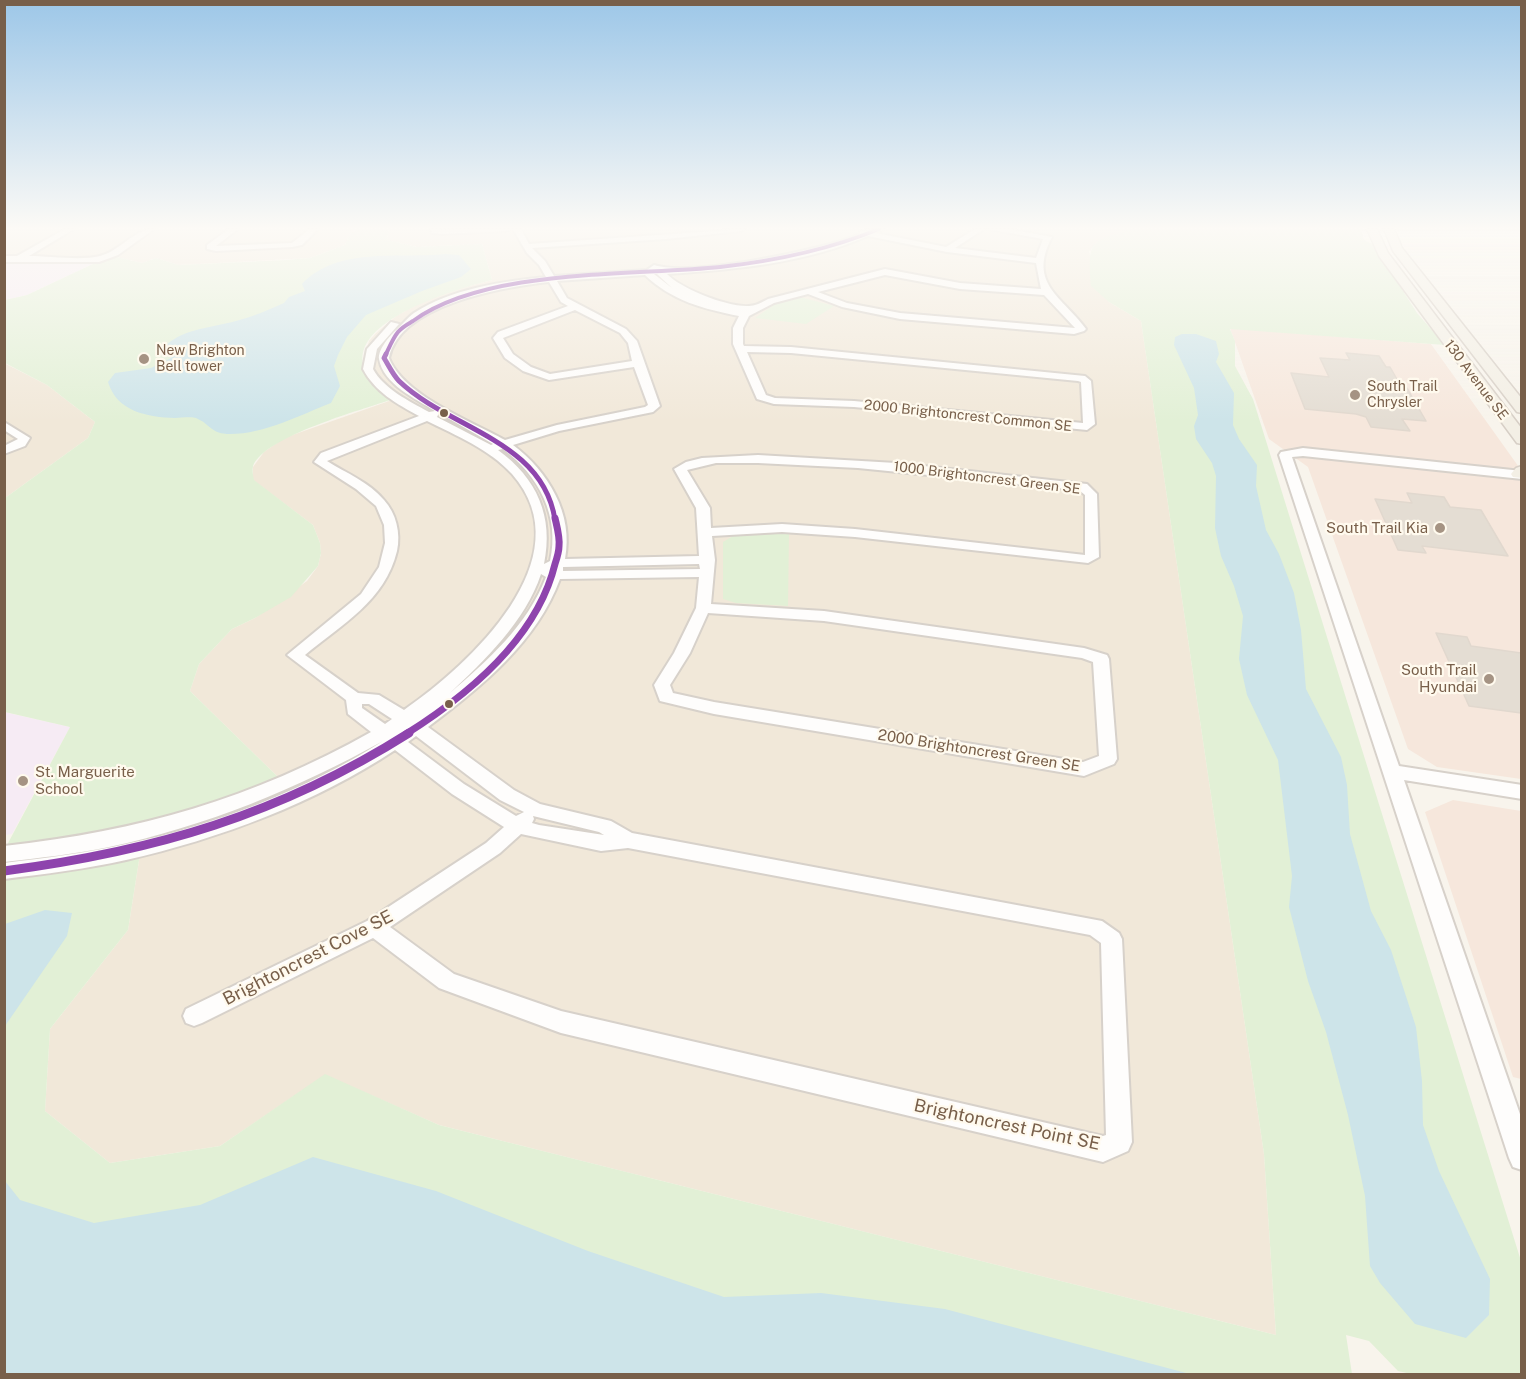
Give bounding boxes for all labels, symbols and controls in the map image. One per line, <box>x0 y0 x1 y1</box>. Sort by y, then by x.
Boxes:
street label: 130 Avenue SE <box>1440 337 1512 423</box>
place label: New Brighton Bell tower <box>156 343 245 376</box>
marker: New Brighton Bell tower <box>137 352 151 366</box>
place label: South Trail Chrysler <box>1367 379 1438 412</box>
marker: South Trail Chrysler <box>1348 388 1362 402</box>
street label: 2000 Brightoncrest Common SE <box>863 397 1073 435</box>
unlabelled marker <box>438 407 450 419</box>
street label: 1000 Brightoncrest Green SE <box>893 458 1081 498</box>
place label: South Trail Kia <box>1326 519 1428 537</box>
marker: South Trail Kia <box>1433 521 1447 535</box>
place label: South Trail Hyundai <box>1401 661 1477 696</box>
marker: South Trail Hyundai <box>1482 672 1496 686</box>
unlabelled marker <box>443 698 455 710</box>
street label: 2000 Brightoncrest Green SE <box>877 726 1081 776</box>
place label: St. Marguerite School <box>35 763 135 798</box>
marker: St. Marguerite School <box>16 774 30 788</box>
street label: Brightoncrest Cove SE <box>219 906 397 1010</box>
street label: Brightoncrest Point SE <box>912 1095 1102 1155</box>

